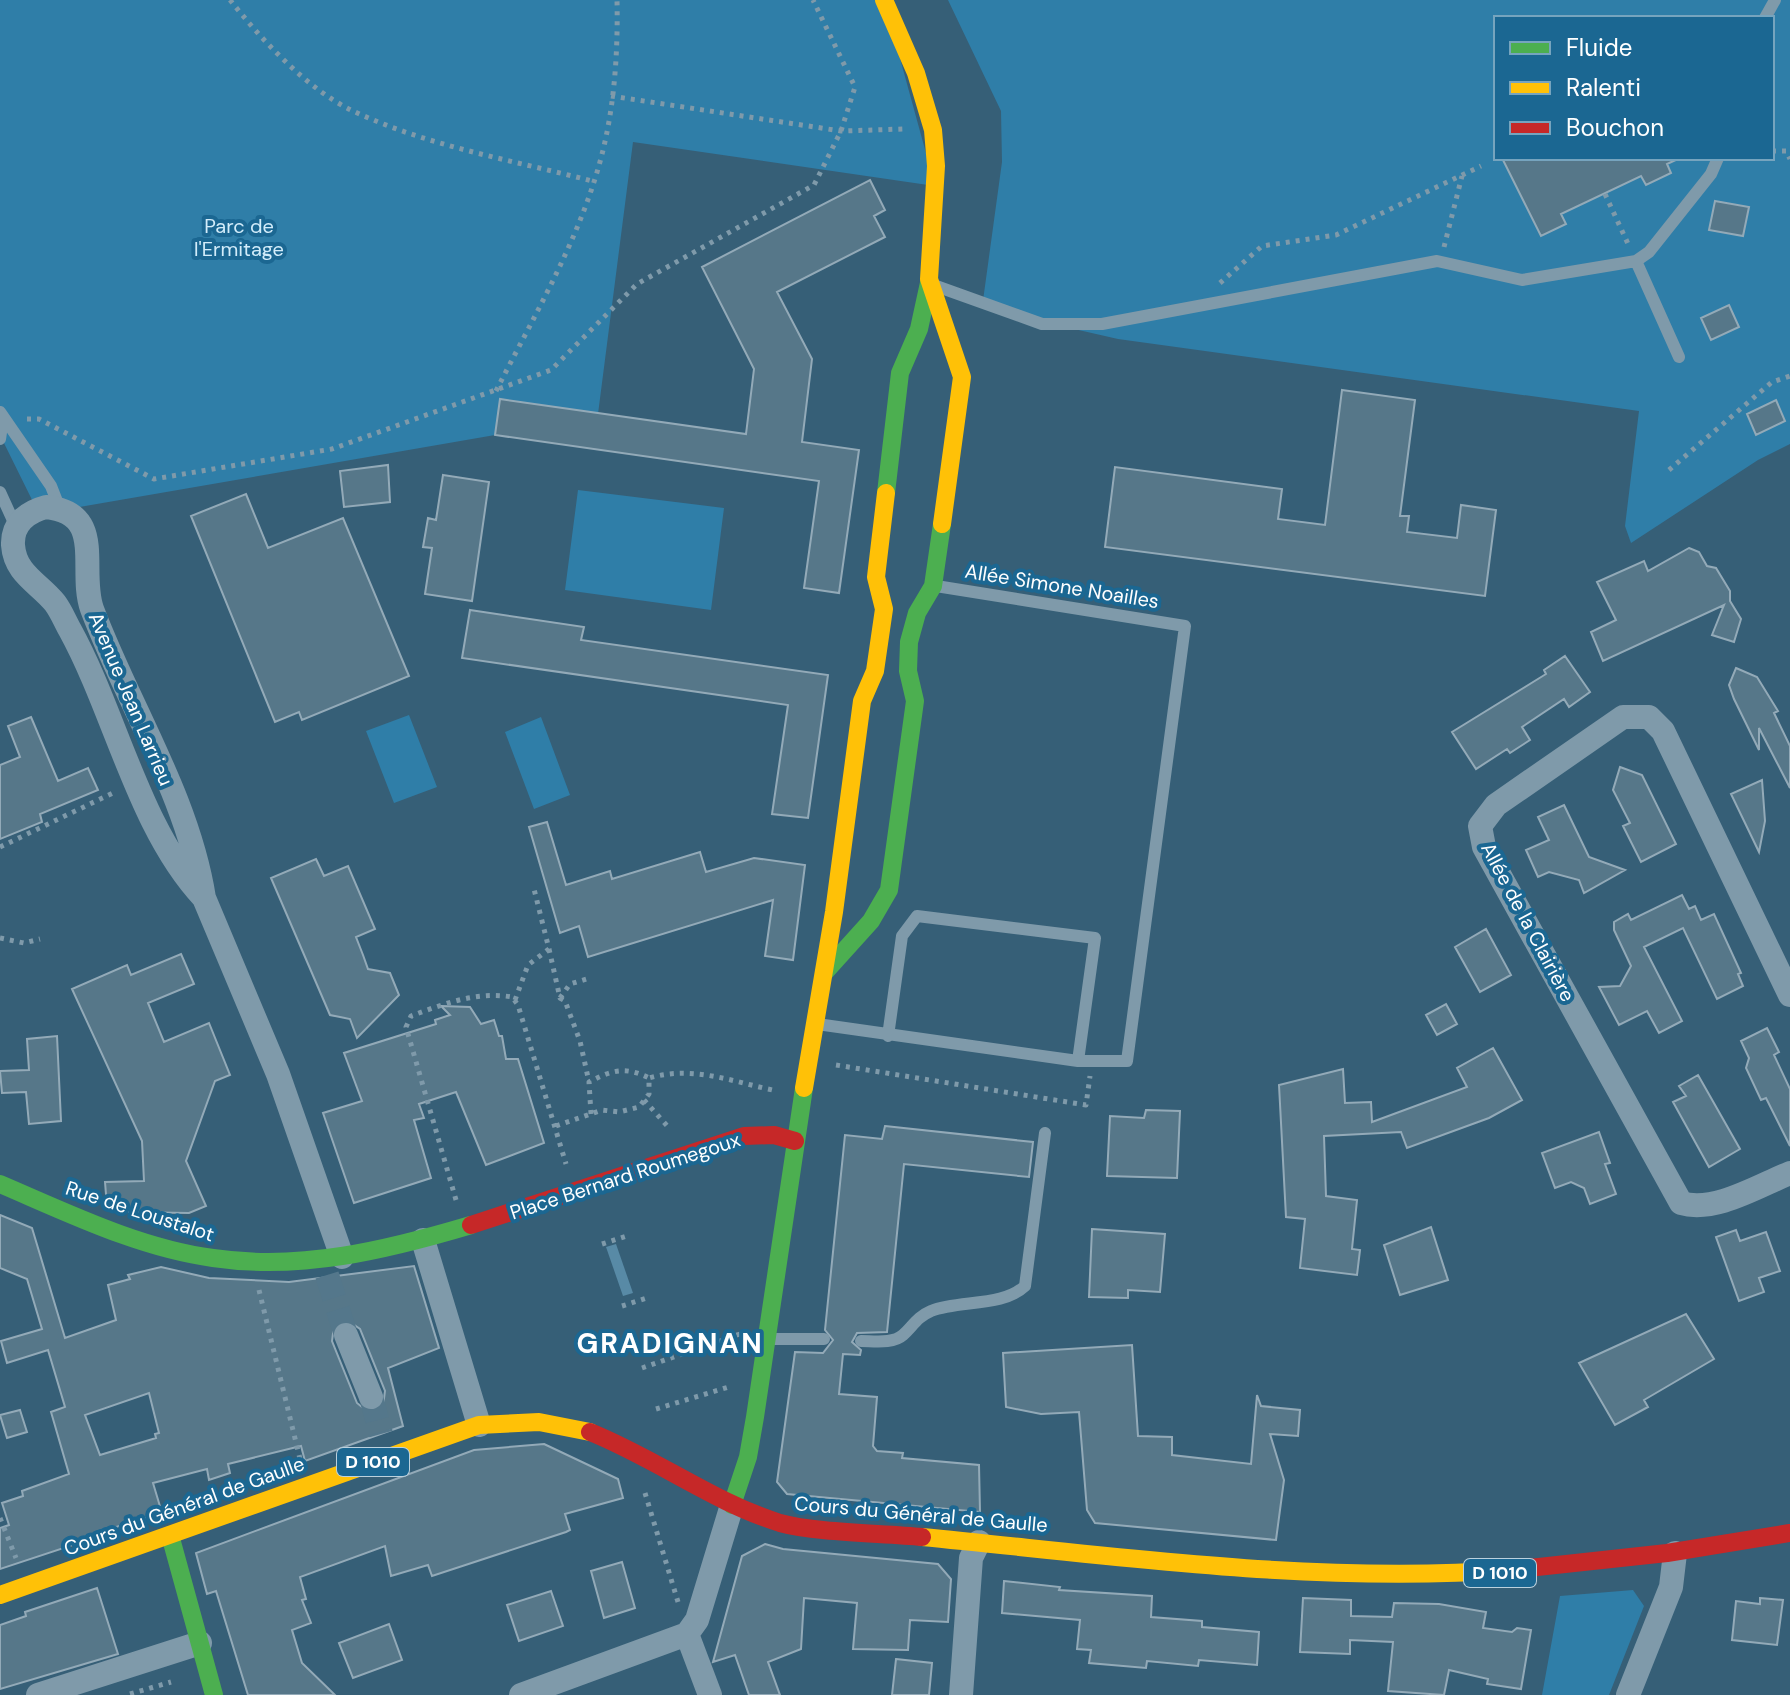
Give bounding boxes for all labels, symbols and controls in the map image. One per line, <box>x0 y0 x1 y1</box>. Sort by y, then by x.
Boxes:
legend <box>1494 16 1774 160</box>
text: Fluide <box>1566 32 1632 63</box>
text: Ralenti <box>1566 72 1641 103</box>
text: Bouchon <box>1566 112 1664 143</box>
park label: Parc de l'Ermitage <box>194 213 284 262</box>
street label: Allée Simone Noailles <box>963 558 1161 614</box>
street label: Avenue Jean Larrieu <box>83 608 179 790</box>
street label: Allée de la Clairière <box>1475 838 1581 1006</box>
street label: Place Bernard Roumegoux <box>506 1126 744 1226</box>
street label: Rue de Loustalot <box>62 1175 218 1247</box>
district label: GRADIGNAN <box>576 1325 764 1362</box>
road number: D 1010 <box>337 1448 409 1476</box>
street label: Cours du Général de Gaulle <box>60 1450 308 1562</box>
street label: Cours du Général de Gaulle <box>793 1490 1049 1538</box>
road number: D 1010 <box>1464 1559 1536 1587</box>

